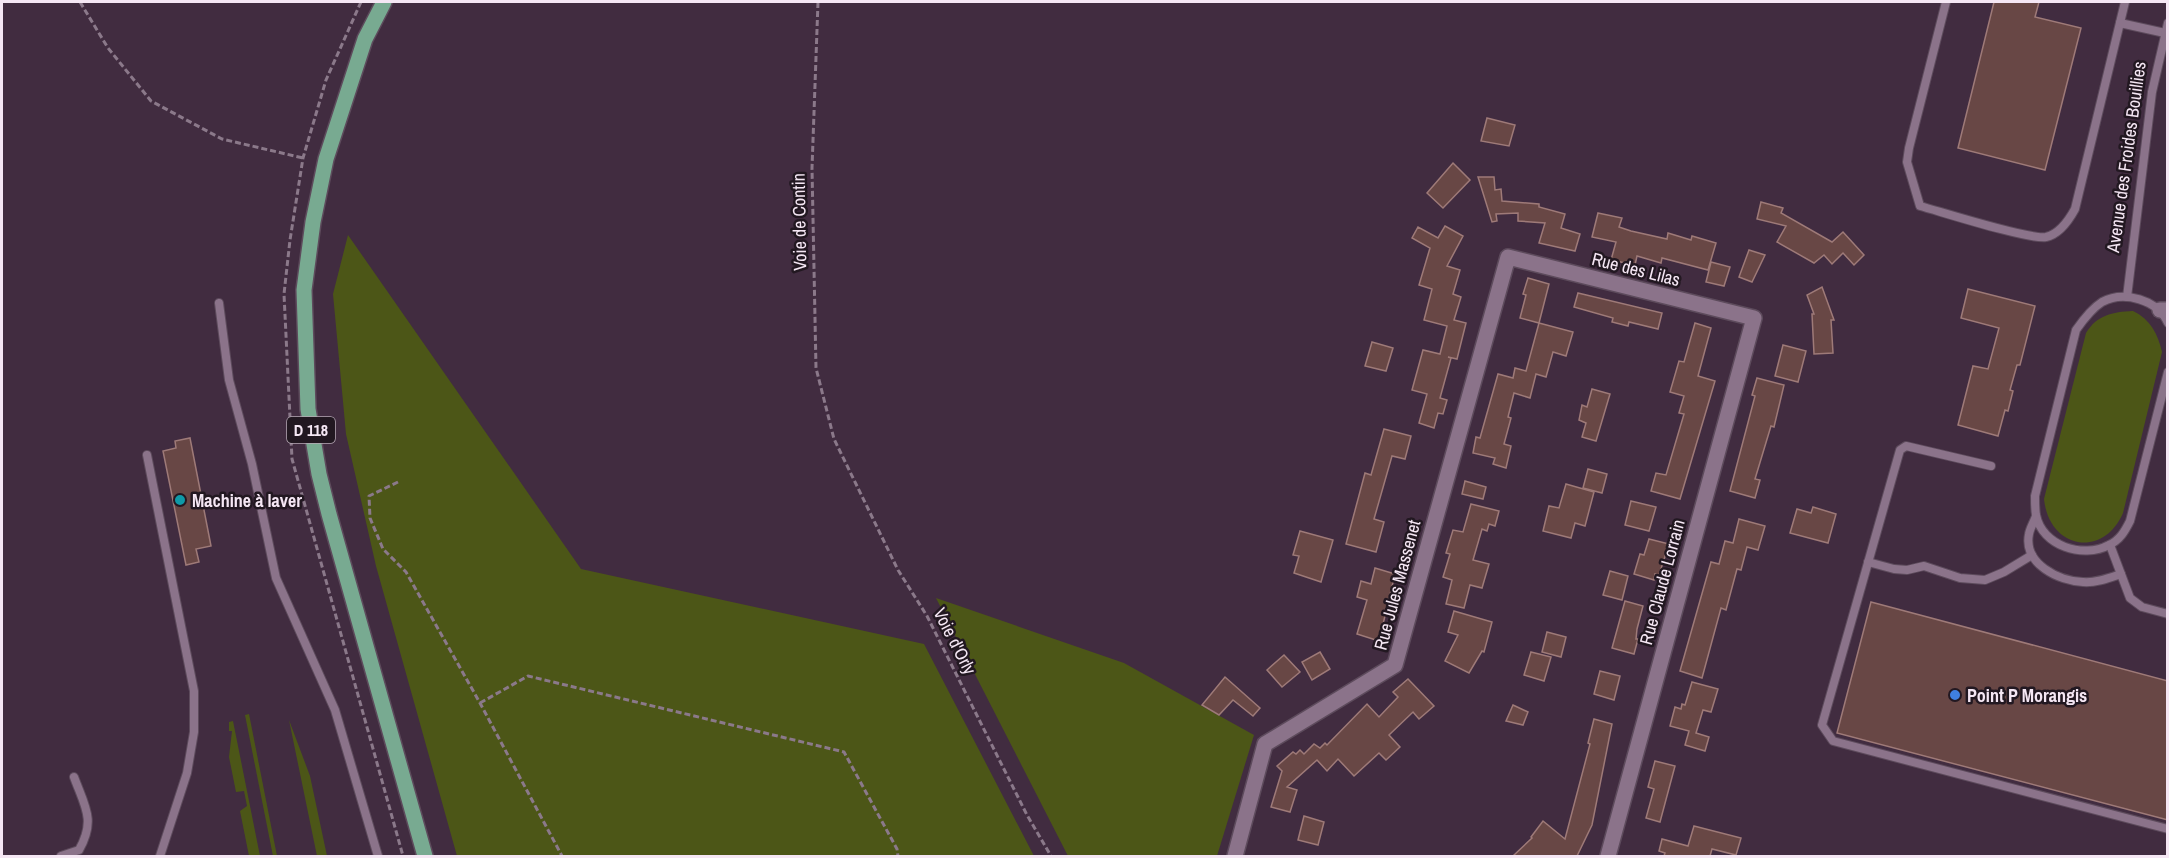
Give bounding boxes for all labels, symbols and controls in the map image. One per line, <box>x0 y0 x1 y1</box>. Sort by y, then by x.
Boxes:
street label: Avenue des Froides Bouillies <box>2100 60 2152 255</box>
street label: Voie de Contin <box>786 173 812 271</box>
street label: Rue des Lilas <box>1589 246 1683 292</box>
road number: D 118 <box>287 417 335 443</box>
place label: Machine à laver <box>192 488 302 513</box>
marker: Machine à laver <box>173 493 187 507</box>
street label: Rue Jules Massenet <box>1368 517 1426 653</box>
street label: Rue Claude Lorrain <box>1633 517 1691 647</box>
street label: Voie d'Orly <box>928 603 983 679</box>
place label: Point P Morangis <box>1967 683 2087 708</box>
marker: Point P Morangis <box>1948 688 1962 702</box>

